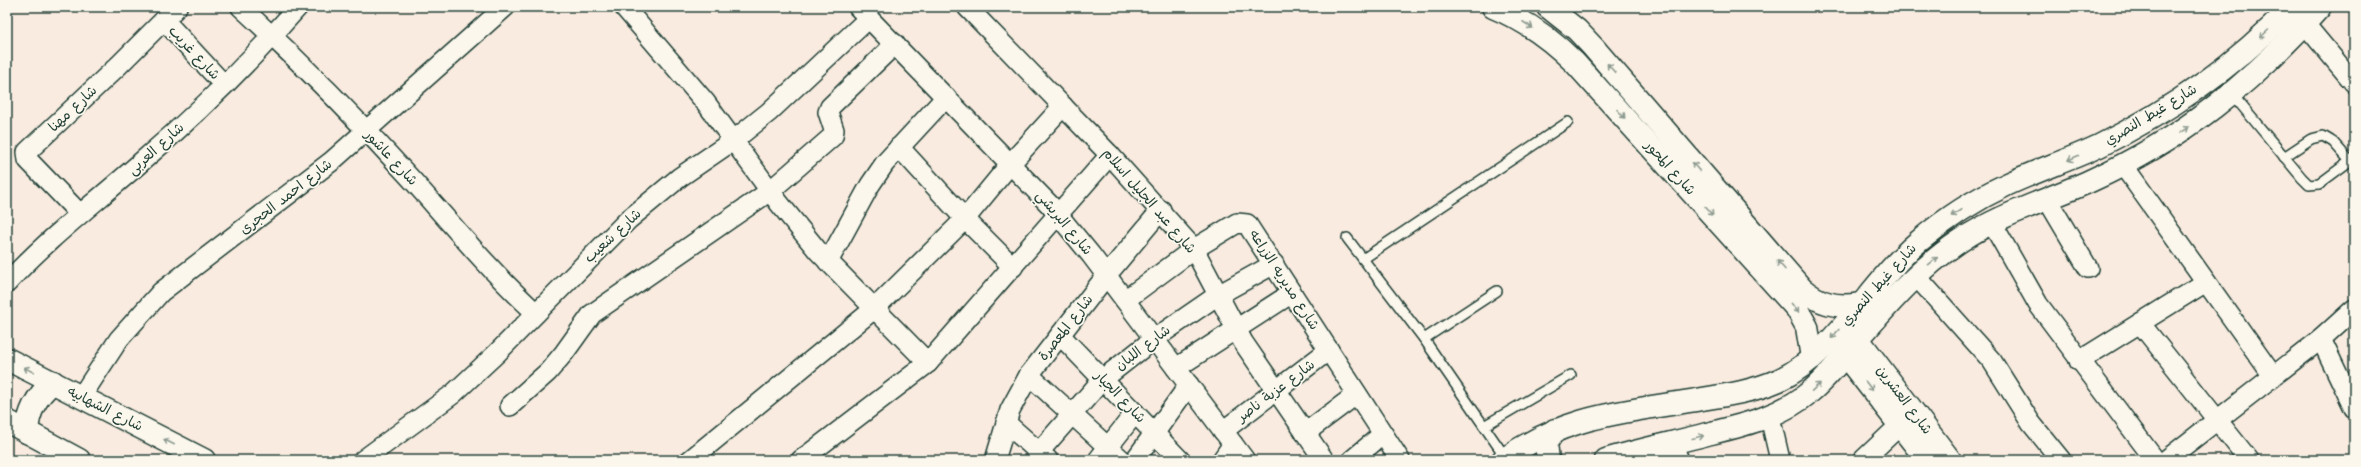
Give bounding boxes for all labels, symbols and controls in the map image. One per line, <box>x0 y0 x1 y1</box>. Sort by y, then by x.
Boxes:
street label: شارع غريب <box>164 21 224 85</box>
one-way arrow <box>1522 21 1534 29</box>
one-way arrow <box>2259 30 2269 39</box>
one-way arrow <box>1606 63 1615 73</box>
street label: شارع غيط النصري <box>2101 79 2201 151</box>
street label: شارع مهنا <box>44 81 102 137</box>
one-way arrow <box>1617 109 1626 120</box>
street label: شارع العربى <box>123 118 189 180</box>
street label: شارع عاشور <box>359 125 422 190</box>
one-way arrow <box>2178 126 2189 134</box>
street label: شارع المحور <box>1639 135 1700 200</box>
street label: شارع عبد الجليل اسلام <box>1097 144 1201 258</box>
street label: شارع احمد الحجرى <box>235 154 337 240</box>
one-way arrow <box>2068 154 2080 162</box>
one-way arrow <box>1691 161 1700 172</box>
street label: شارع البريشي <box>1029 186 1097 261</box>
street label: شارع شعيب <box>580 204 646 268</box>
one-way arrow <box>1704 206 1713 216</box>
one-way arrow <box>1950 210 1962 218</box>
street label: شارع مديريه الزراعه <box>1244 226 1324 334</box>
street label: شارع غيط النصري <box>1837 239 1921 331</box>
one-way arrow <box>1928 257 1938 266</box>
one-way arrow <box>1776 260 1785 270</box>
street label: شارع المعصرة <box>1034 291 1098 365</box>
one-way arrow <box>1791 302 1800 313</box>
street label: شارع اللبان <box>1111 321 1175 375</box>
one-way arrow <box>1830 329 1839 339</box>
street label: شارع عزبة ناصر <box>1232 355 1319 428</box>
street label: شارع العشرين <box>1871 361 1937 439</box>
one-way arrow <box>23 366 35 373</box>
street label: شارع الجيار <box>1089 366 1150 428</box>
one-way arrow <box>1865 380 1874 391</box>
street label: شارع الشهابيه <box>64 381 146 437</box>
one-way arrow <box>1811 382 1821 392</box>
one-way arrow <box>1691 432 1704 440</box>
one-way arrow <box>163 438 175 445</box>

